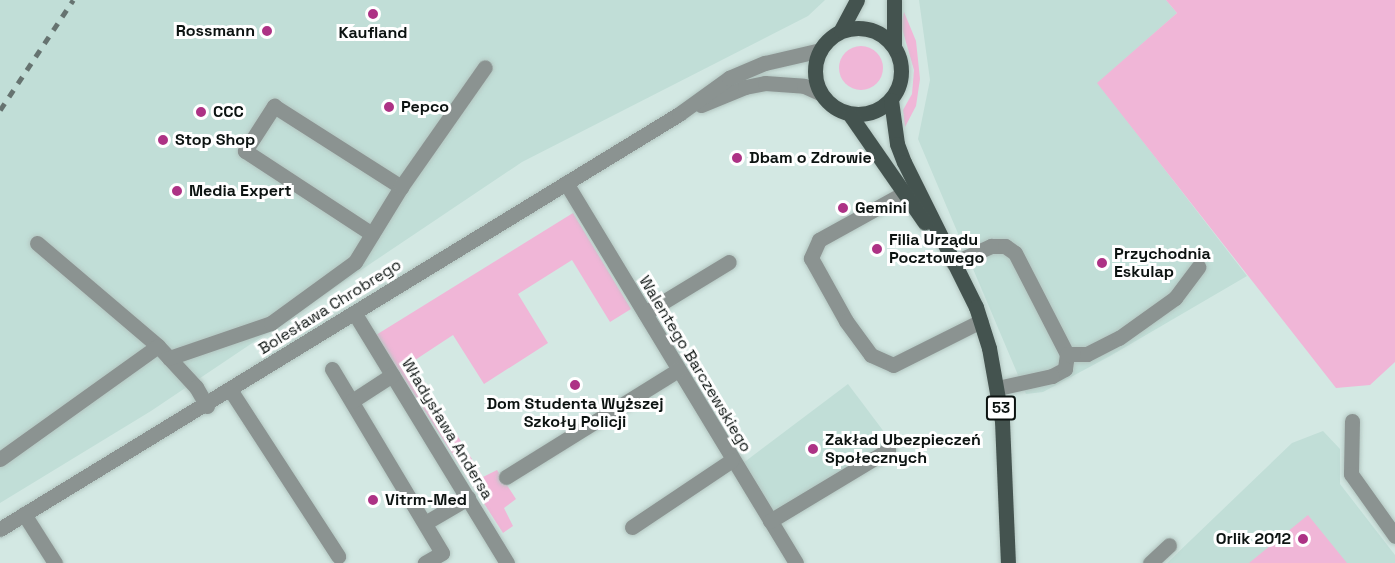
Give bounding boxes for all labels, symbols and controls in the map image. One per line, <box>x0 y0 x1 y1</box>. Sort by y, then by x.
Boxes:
marker: Kaufland <box>366 7 380 21</box>
place label: Rossmann <box>176 21 255 41</box>
place label: Kaufland <box>339 23 407 43</box>
marker: Rossmann <box>260 24 274 38</box>
place label: Pepco <box>401 97 449 117</box>
marker: Pepco <box>382 100 396 114</box>
place label: CCC <box>213 102 244 122</box>
marker: CCC <box>194 105 208 119</box>
place label: Stop Shop <box>175 130 255 150</box>
marker: Stop Shop <box>156 133 170 147</box>
place label: Dbam o Zdrowie <box>749 148 872 168</box>
marker: Dbam o Zdrowie <box>730 151 744 165</box>
place label: Media Expert <box>189 181 292 201</box>
marker: Media Expert <box>170 184 184 198</box>
place label: Gemini <box>855 198 907 218</box>
marker: Gemini <box>836 201 850 215</box>
place label: Filia Urządu Pocztowego <box>889 230 984 268</box>
marker: Filia Urządu Pocztowego <box>870 242 884 256</box>
place label: Przychodnia Eskulap <box>1114 244 1211 282</box>
street label: Bolesława Chrobrego <box>255 255 405 359</box>
marker: Przychodnia Eskulap <box>1095 256 1109 270</box>
street label: Walentego Barczewskiego <box>635 272 755 456</box>
street label: Władysława Andersa <box>397 355 497 503</box>
marker: Dom Studenta Wyższej Szkoły Policji <box>568 378 582 392</box>
place label: Dom Studenta Wyższej Szkoły Policji <box>486 394 664 432</box>
road number: 53 <box>984 396 1018 420</box>
place label: Zakład Ubezpieczeń Społecznych <box>825 430 981 468</box>
marker: Zakład Ubezpieczeń Społecznych <box>806 442 820 456</box>
place label: Vitrm-Med <box>385 490 467 510</box>
marker: Vitrm-Med <box>366 493 380 507</box>
place label: Orlik 2012 <box>1216 529 1291 549</box>
marker: Orlik 2012 <box>1296 532 1310 546</box>

